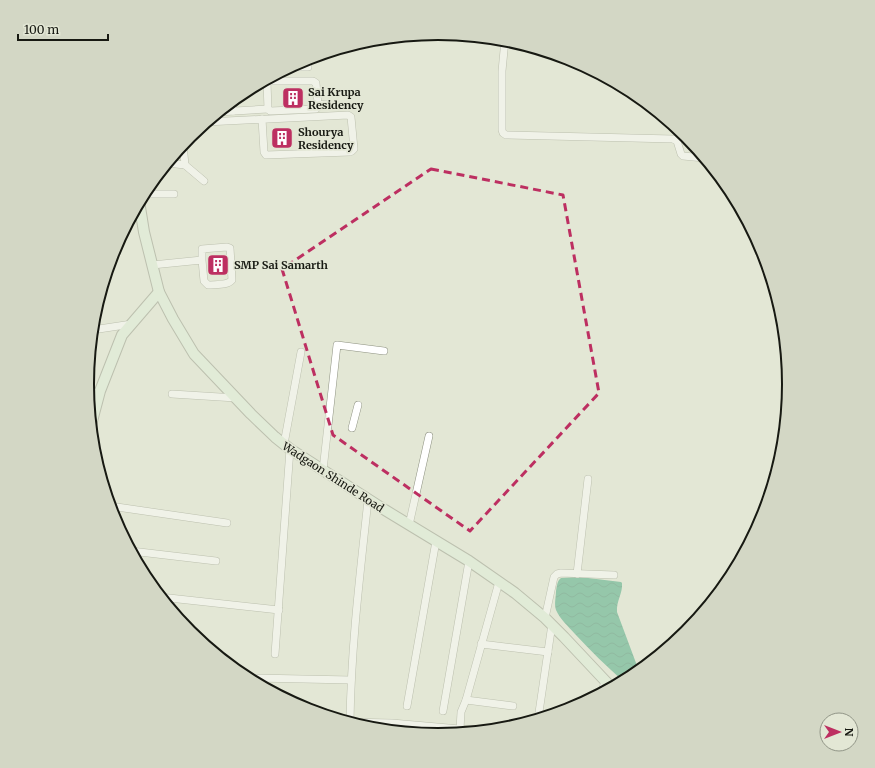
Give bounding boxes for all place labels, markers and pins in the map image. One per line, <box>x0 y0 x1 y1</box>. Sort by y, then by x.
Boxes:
building icon: Sai Krupa Residency <box>280 85 306 111</box>
place label: Sai Krupa Residency <box>308 85 364 112</box>
building icon: Shourya Residency <box>269 125 295 151</box>
place label: Shourya Residency <box>298 125 354 152</box>
building icon: SMP Sai Samarth <box>205 252 231 278</box>
place label: SMP Sai Samarth <box>234 258 329 272</box>

